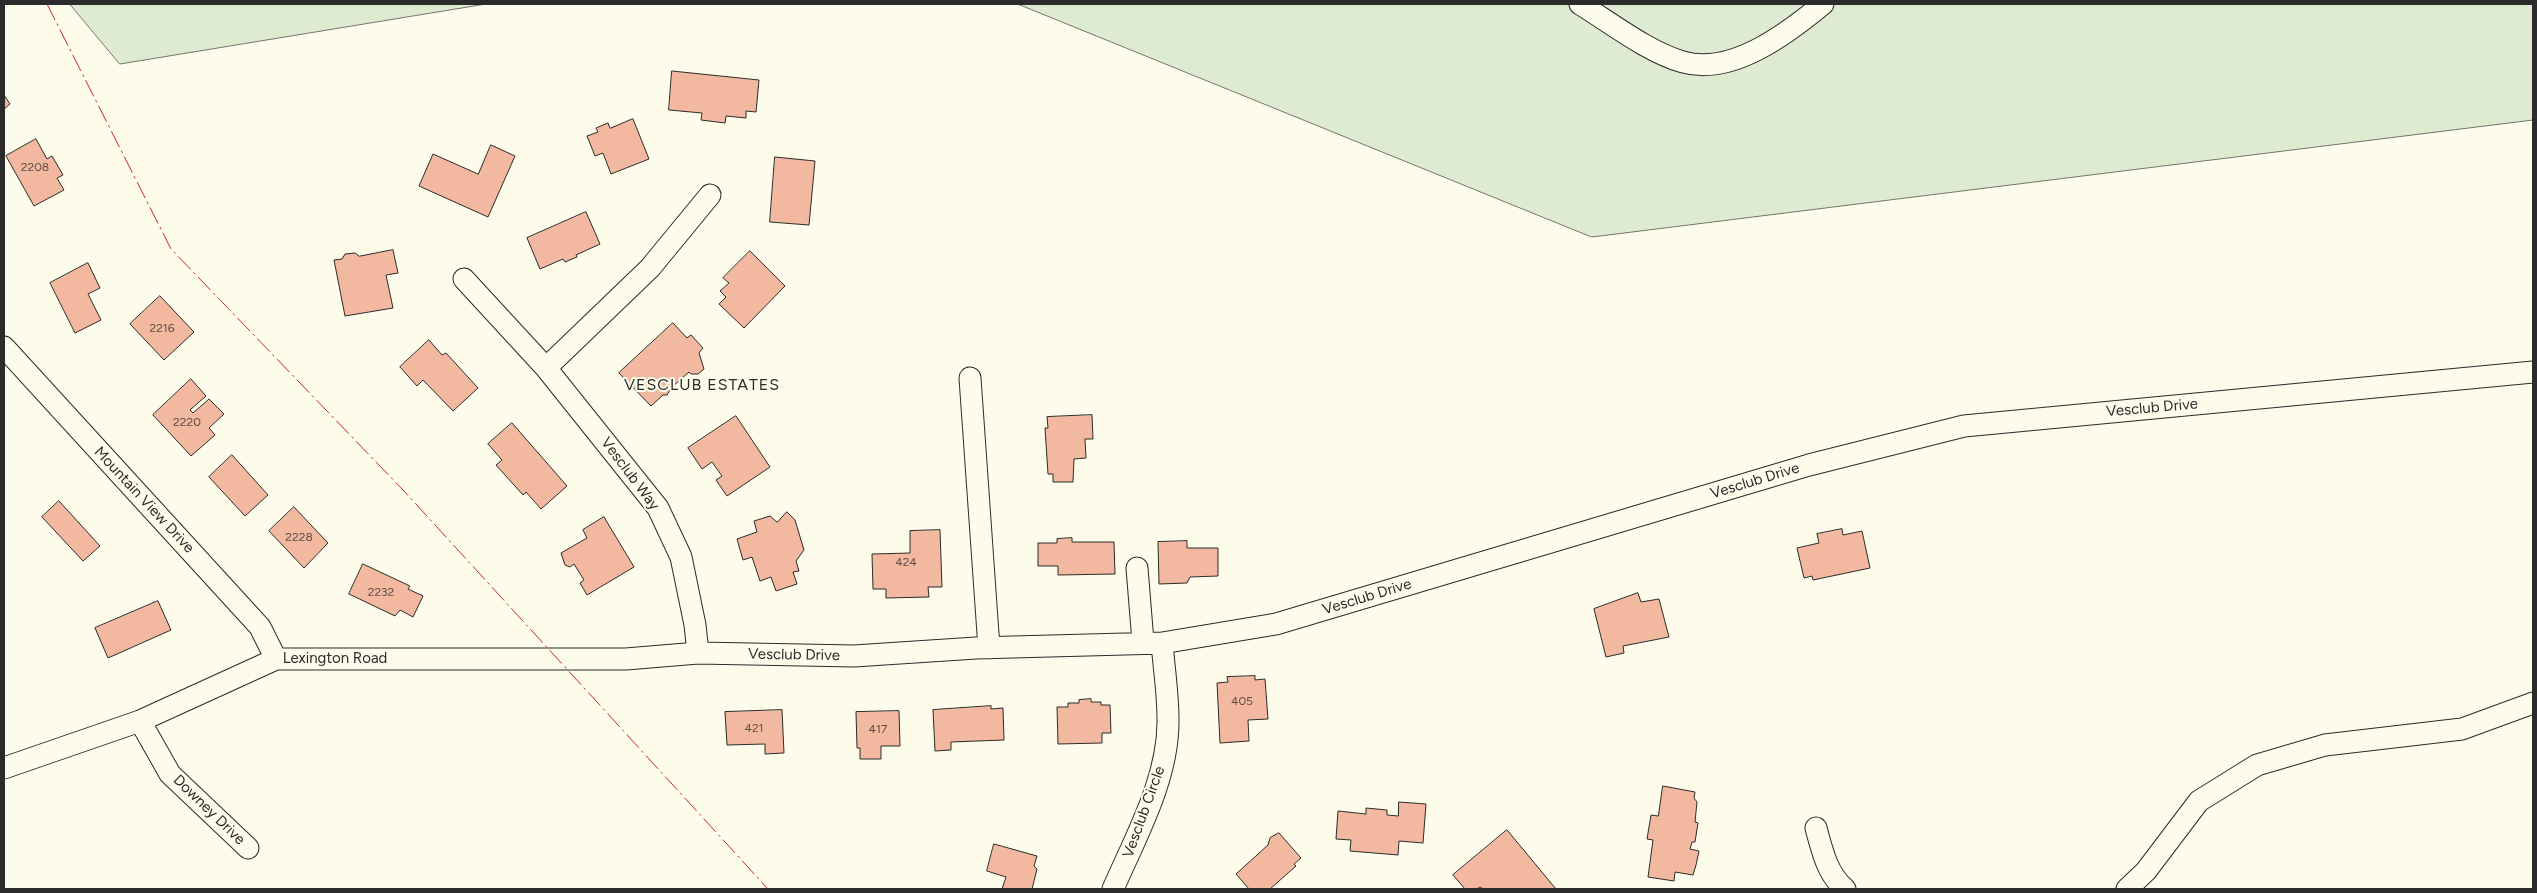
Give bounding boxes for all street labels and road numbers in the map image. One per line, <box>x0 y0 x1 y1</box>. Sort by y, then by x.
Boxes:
street label: Vesclub Drive <box>2105 395 2199 421</box>
street label: Vesclub Way <box>597 434 663 514</box>
street label: Mountain View Drive <box>90 443 198 557</box>
street label: Vesclub Drive <box>1708 459 1802 503</box>
street label: Vesclub Drive <box>1320 575 1414 619</box>
street label: Vesclub Drive <box>748 645 840 665</box>
street label: Lexington Road <box>283 650 387 668</box>
street label: Vesclub Circle <box>1119 764 1169 860</box>
street label: Downey Drive <box>169 771 249 849</box>

